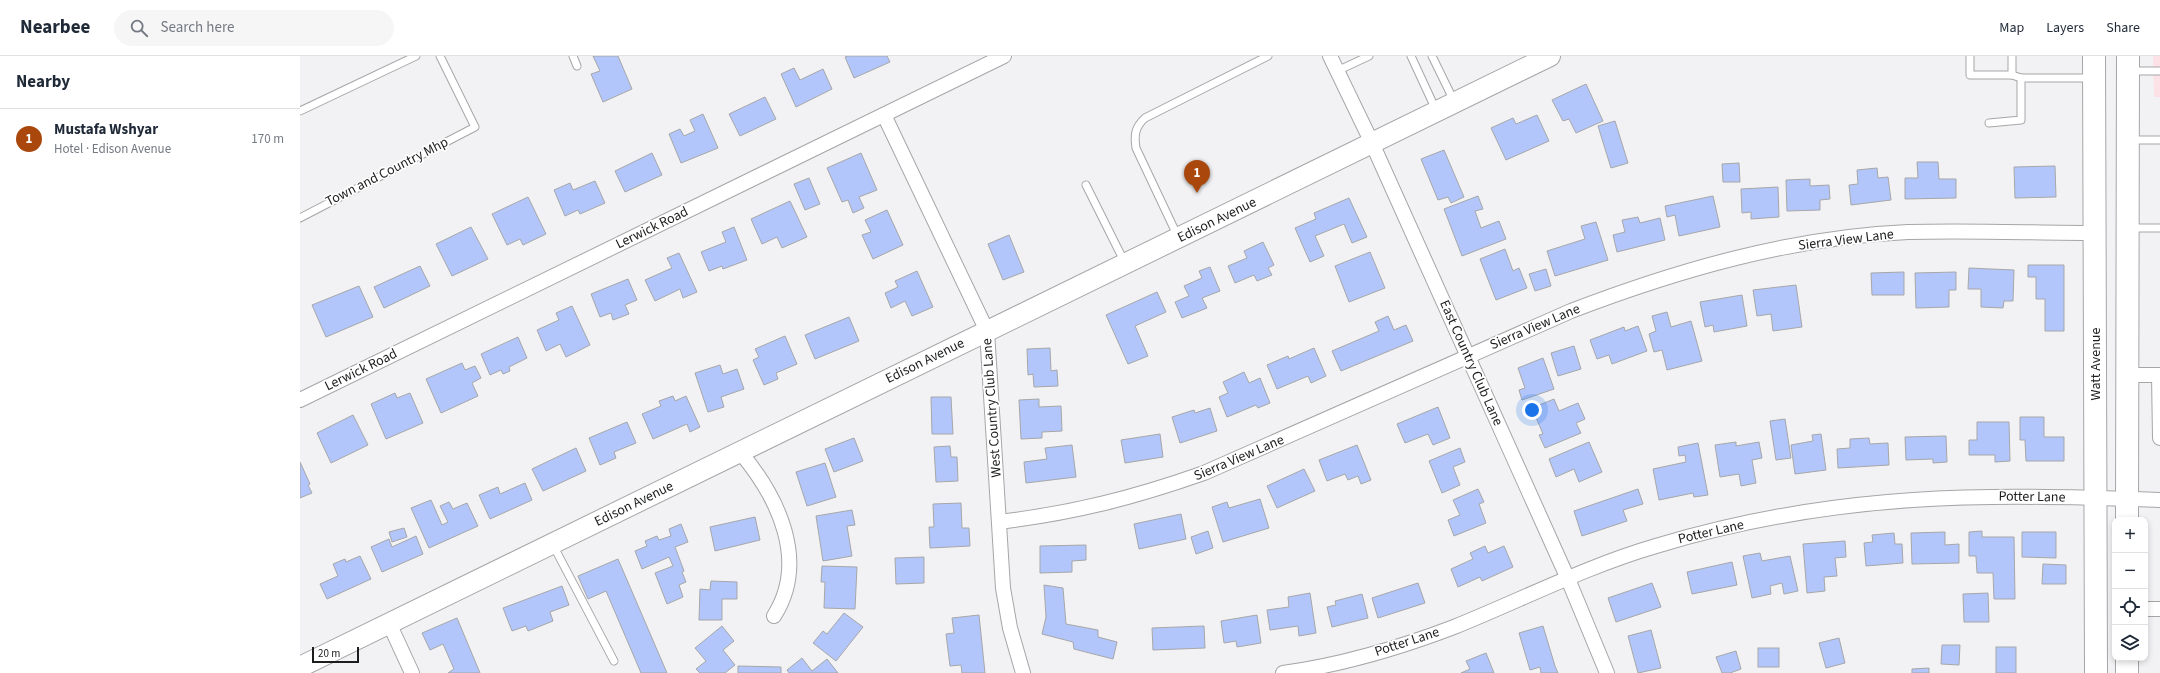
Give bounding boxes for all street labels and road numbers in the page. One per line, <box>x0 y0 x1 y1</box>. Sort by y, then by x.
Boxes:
street label: Town and Country Mhp <box>322 132 452 212</box>
street label: Edison Avenue <box>1174 192 1260 248</box>
street label: Lerwick Road <box>612 202 692 254</box>
street label: Sierra View Lane <box>1797 224 1895 256</box>
street label: East Country Club Lane <box>1434 297 1508 429</box>
street label: Sierra View Lane <box>1487 299 1583 355</box>
street label: Watt Avenue <box>2086 328 2106 400</box>
street label: Edison Avenue <box>882 333 968 389</box>
street label: West Country Club Lane <box>977 338 1007 478</box>
street label: Lerwick Road <box>321 344 401 396</box>
street label: Sierra View Lane <box>1191 430 1287 486</box>
street label: Edison Avenue <box>591 476 677 532</box>
street label: Potter Lane <box>1998 486 2066 508</box>
street label: Potter Lane <box>1676 515 1746 549</box>
street label: Potter Lane <box>1372 622 1442 662</box>

